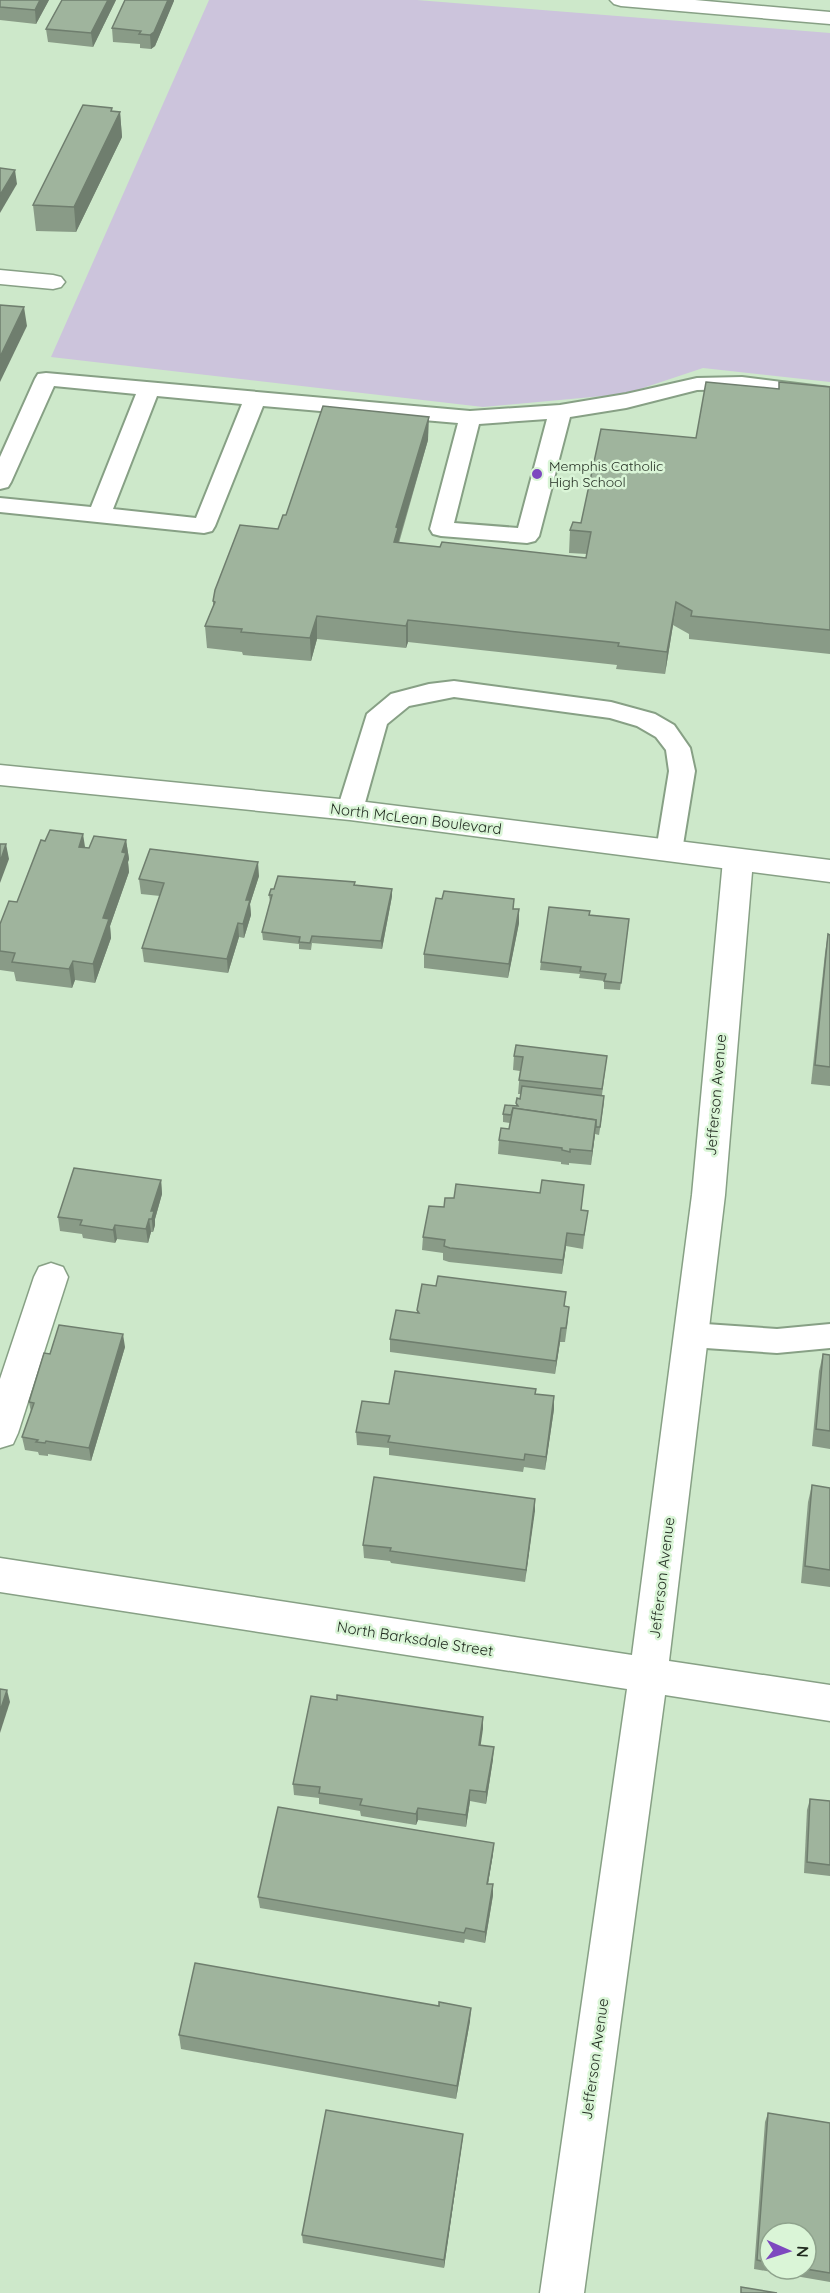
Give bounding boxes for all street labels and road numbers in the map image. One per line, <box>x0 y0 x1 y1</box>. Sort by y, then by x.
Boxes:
street label: North McLean Boulevard <box>329 799 503 838</box>
street label: Jefferson Avenue <box>701 1033 730 1157</box>
street label: Jefferson Avenue <box>645 1516 678 1640</box>
street label: North Barksdale Street <box>336 1617 495 1660</box>
street label: Jefferson Avenue <box>577 1997 612 2121</box>

